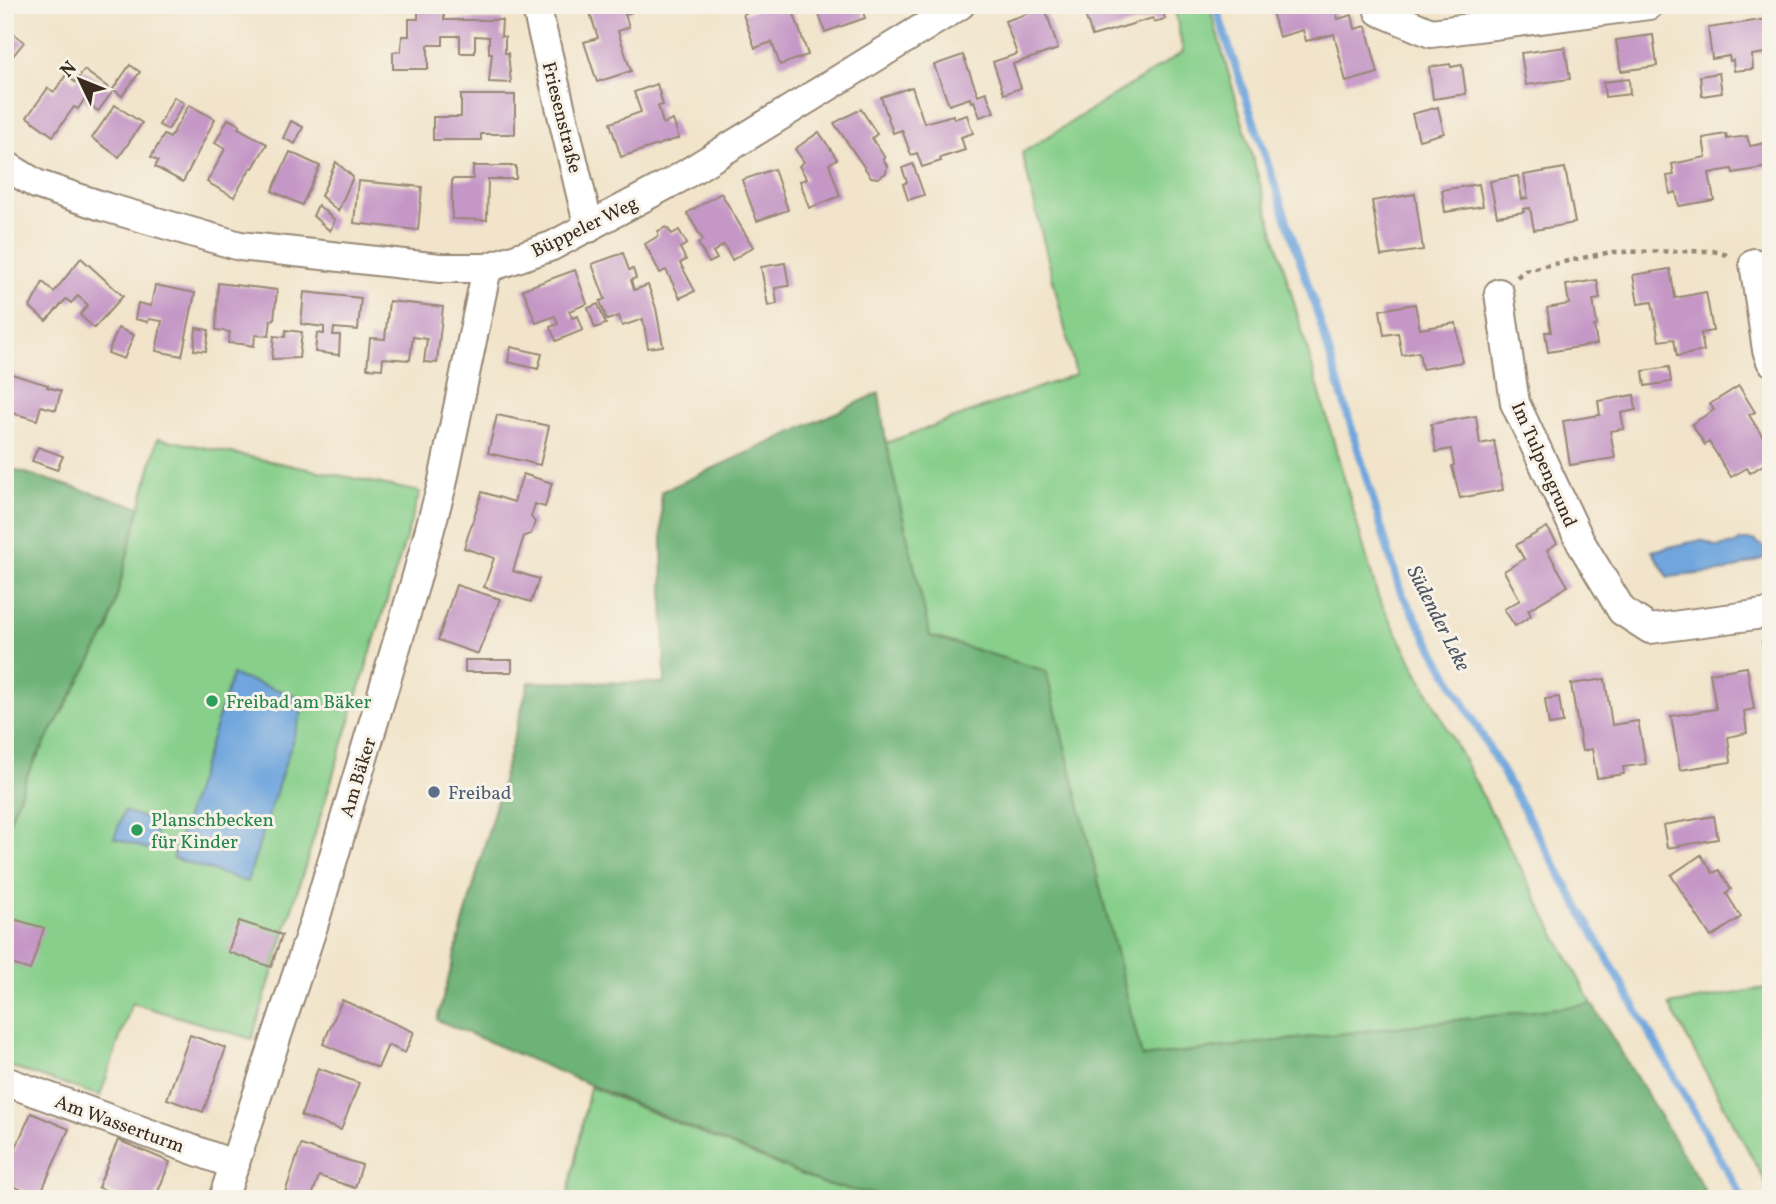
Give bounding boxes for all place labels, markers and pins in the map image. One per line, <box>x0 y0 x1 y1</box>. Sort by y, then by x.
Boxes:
place label: Freibad am Bäker <box>226 690 372 716</box>
marker: Freibad am Bäker <box>204 693 220 709</box>
place label: Freibad <box>448 781 511 807</box>
marker: Freibad <box>426 784 442 800</box>
place label: Planschbecken für Kinder <box>151 808 274 856</box>
marker: Planschbecken für Kinder <box>129 822 145 838</box>

